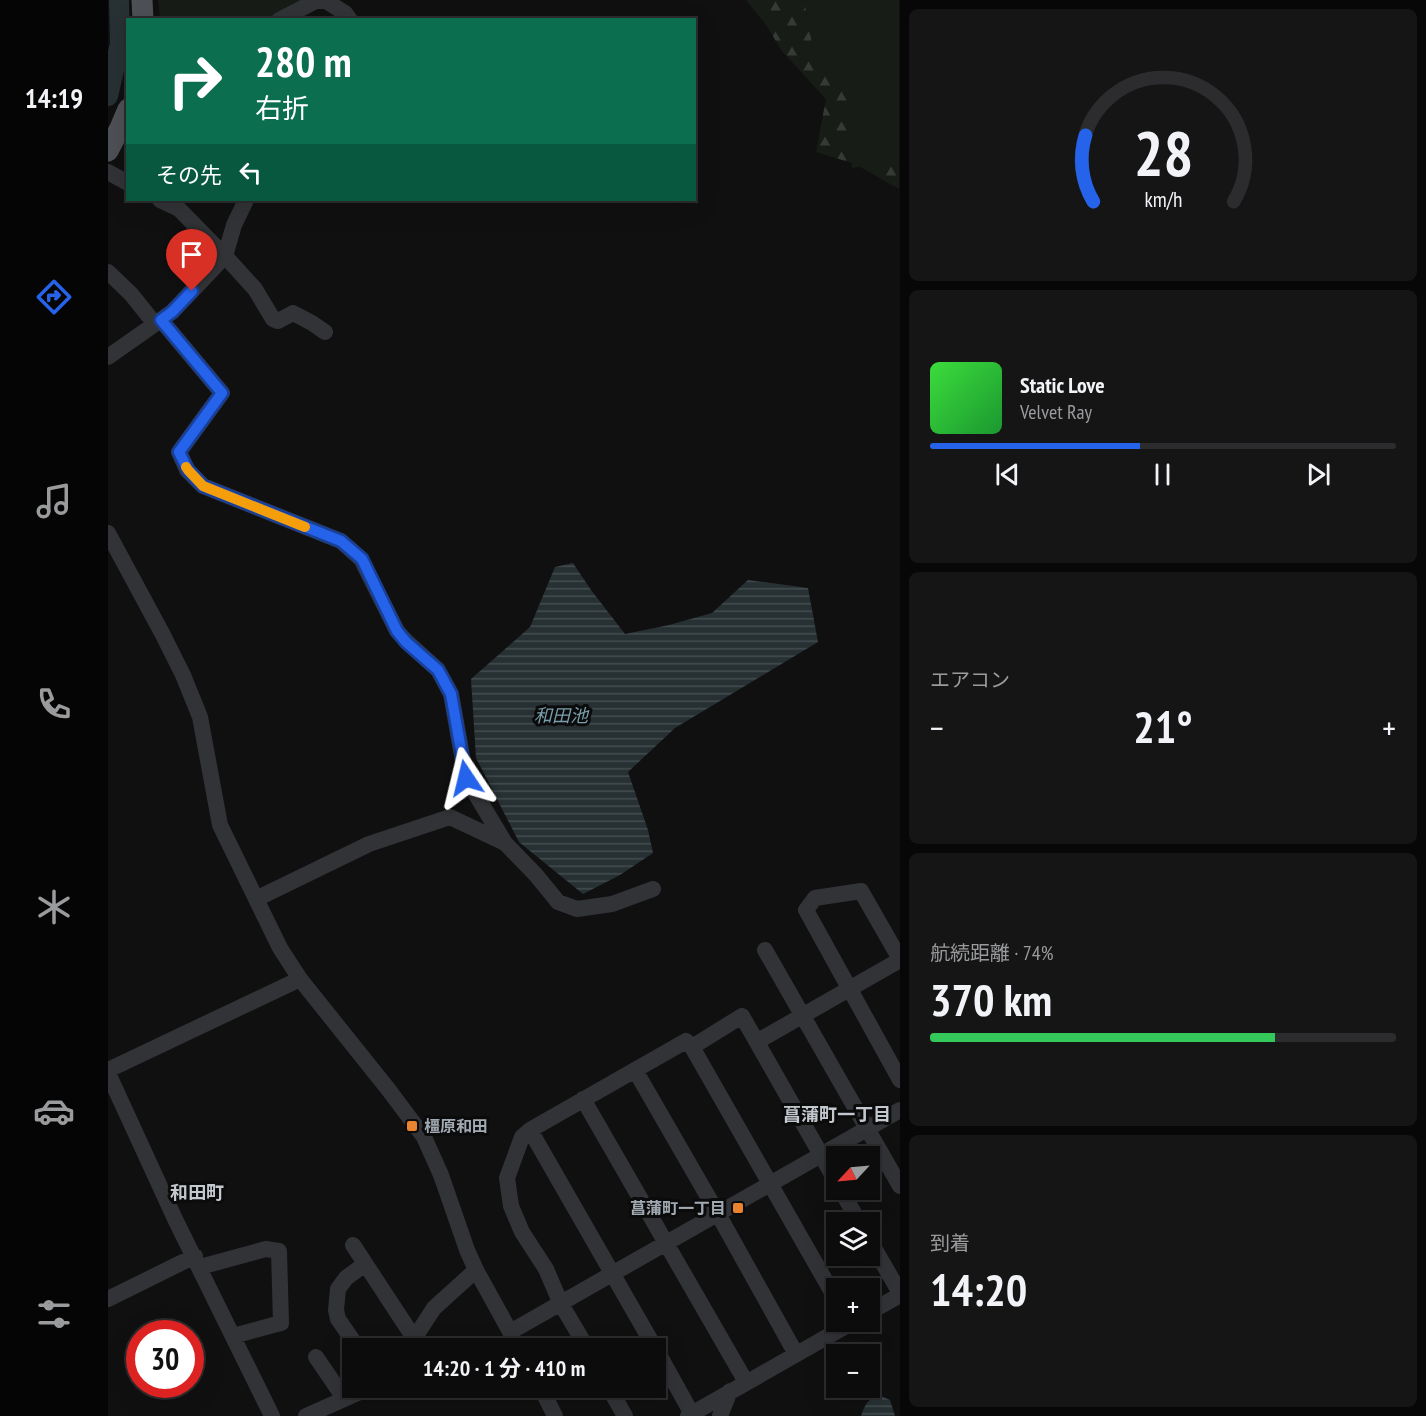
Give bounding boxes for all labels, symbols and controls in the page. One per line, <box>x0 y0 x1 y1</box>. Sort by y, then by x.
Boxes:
text: 280 m <box>255 34 352 89</box>
icon: right <box>156 42 234 120</box>
text: 14:19 <box>25 81 83 115</box>
text: 右折 <box>255 91 309 125</box>
text: 28 <box>1133 112 1193 193</box>
icon: left <box>234 156 267 189</box>
text: その先 <box>156 161 222 189</box>
text: km/h <box>1144 186 1182 214</box>
pin <box>166 229 217 291</box>
icon: arrive <box>175 238 208 271</box>
icon: directions <box>33 276 75 318</box>
text: Static Love <box>1020 371 1105 399</box>
text: Velvet Ray <box>1020 399 1092 425</box>
icon: previous <box>991 458 1024 491</box>
icon: pause <box>1146 458 1179 491</box>
icon: next <box>1302 458 1335 491</box>
icon: music <box>33 480 75 522</box>
text: エアコン <box>930 667 1010 693</box>
icon: phone <box>33 683 75 725</box>
text: 21° <box>1133 697 1193 755</box>
water label: 和田池 <box>534 704 590 727</box>
text: − <box>930 706 944 749</box>
text: + <box>1382 706 1396 749</box>
position arrow <box>434 746 498 810</box>
icon: climate <box>33 886 75 928</box>
text: 航続距離 · 74% <box>930 940 1053 966</box>
text: 370 km <box>930 970 1052 1028</box>
icon: car <box>33 1090 75 1132</box>
district label: 菖蒲町一丁目 <box>783 1103 891 1126</box>
place label: 橿原和田 <box>424 1116 488 1136</box>
marker: 橿原和田 <box>405 1119 419 1133</box>
north arrow <box>826 1146 880 1200</box>
map controls <box>826 1146 880 1398</box>
district label: 和田町 <box>170 1181 224 1204</box>
place label: 菖蒲町一丁目 <box>630 1198 726 1218</box>
marker: 菖蒲町一丁目 <box>731 1201 745 1215</box>
button: layers <box>826 1212 880 1266</box>
text: 到着 <box>930 1230 970 1256</box>
text: 14:20 <box>930 1260 1027 1318</box>
button: + <box>826 1278 880 1332</box>
icon: filters <box>33 1293 75 1335</box>
speed limit sign: 30 <box>126 1320 204 1398</box>
button: − <box>826 1344 880 1398</box>
text: 14:20 · 1 分 · 410 m <box>423 1354 585 1382</box>

